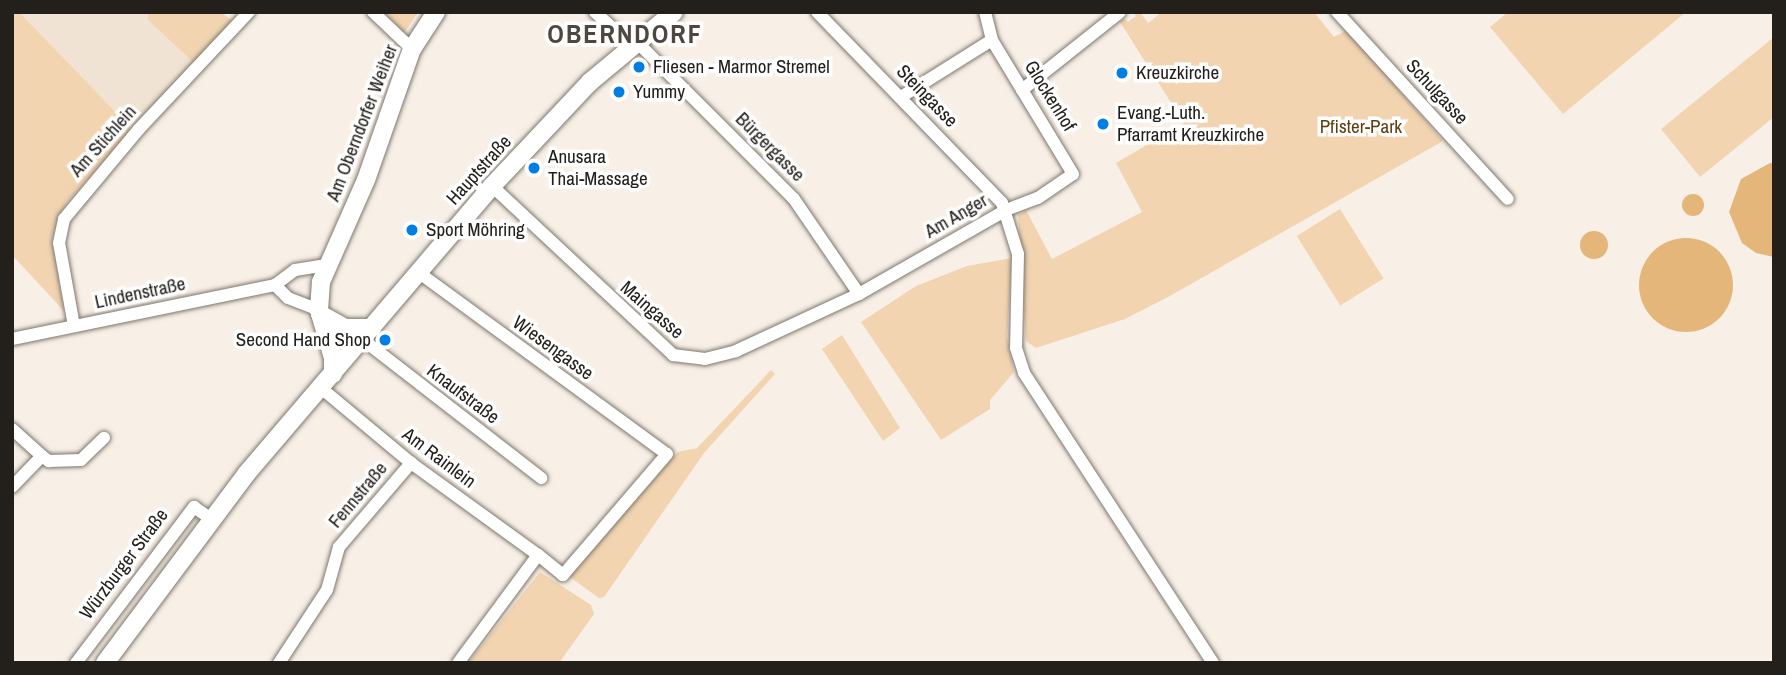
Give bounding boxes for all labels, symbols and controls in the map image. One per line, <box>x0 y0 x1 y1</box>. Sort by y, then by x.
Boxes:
district label: OBERNDORF <box>548 18 702 50</box>
street label: Am Oberndorfer Weiher <box>322 41 402 205</box>
street label: Schulgasse <box>1401 55 1473 129</box>
place label: Fliesen - Marmor Stremel <box>653 56 830 78</box>
street label: Glockenhof <box>1019 57 1081 135</box>
marker: Fliesen - Marmor Stremel <box>631 59 647 75</box>
street label: Steingasse <box>892 60 962 132</box>
place label: Kreuzkirche <box>1136 62 1219 84</box>
marker: Kreuzkirche <box>1114 65 1130 81</box>
place label: Yummy <box>633 81 685 103</box>
marker: Yummy <box>611 84 627 100</box>
street label: Am Stichlein <box>65 101 141 181</box>
place label: Evang.-Luth. Pfarramt Kreuzkirche <box>1117 102 1264 146</box>
street label: Bürgergasse <box>731 108 809 186</box>
marker: Evang.-Luth. Pfarramt Kreuzkirche <box>1095 116 1111 132</box>
park label: Pfister-Park <box>1320 116 1402 138</box>
street label: Hauptstraße <box>442 131 516 209</box>
place label: Anusara Thai-Massage <box>548 146 648 190</box>
marker: Anusara Thai-Massage <box>526 160 542 176</box>
street label: Am Anger <box>920 189 992 243</box>
place label: Sport Möhring <box>426 219 525 241</box>
marker: Sport Möhring <box>404 222 420 238</box>
street label: Lindenstraße <box>93 272 187 314</box>
street label: Maingasse <box>616 276 688 344</box>
street label: Wiesengasse <box>508 311 598 385</box>
place label: Second Hand Shop <box>236 329 371 351</box>
marker: Second Hand Shop <box>377 332 393 348</box>
street label: Knaufstraße <box>422 359 504 429</box>
street label: Am Rainlein <box>398 423 480 493</box>
street label: Fennstraße <box>324 457 392 533</box>
street label: Würzburger Straße <box>75 504 173 624</box>

